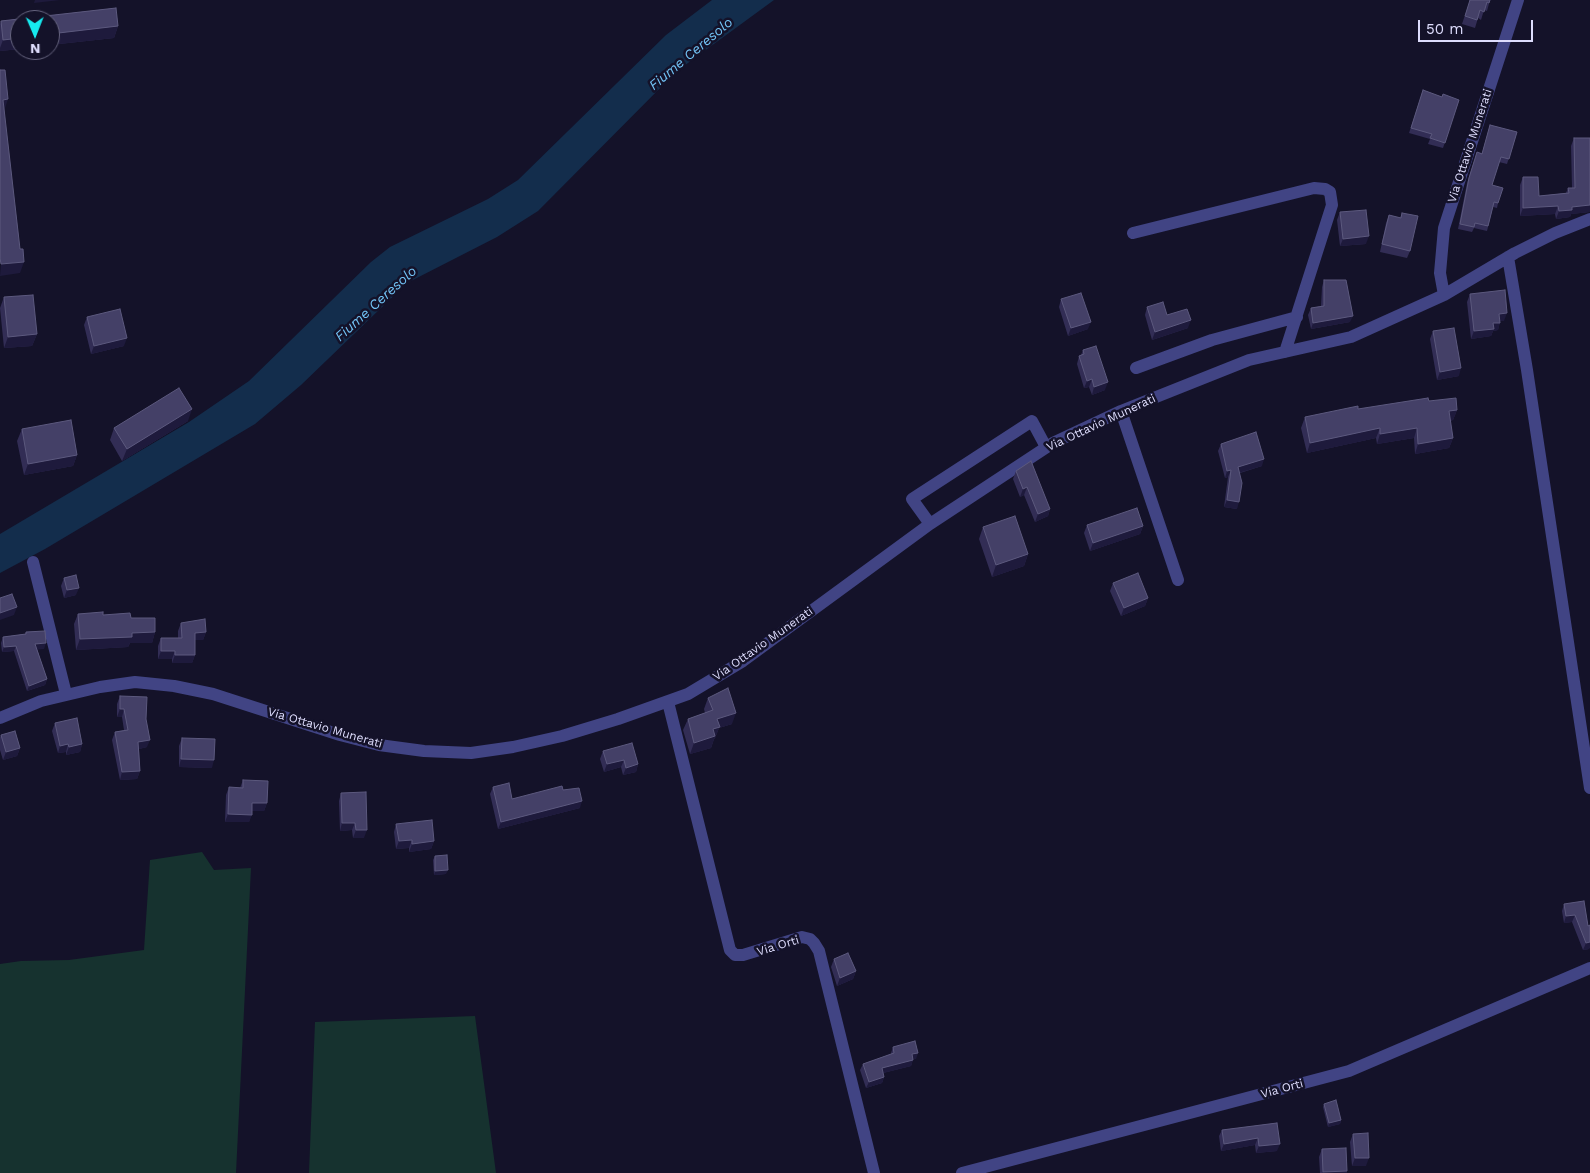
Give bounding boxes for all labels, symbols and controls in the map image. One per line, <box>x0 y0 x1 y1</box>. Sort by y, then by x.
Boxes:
north arrow <box>10 10 60 60</box>
scale bar <box>1420 10 1535 42</box>
water label: Fiume Ceresolo <box>646 14 736 94</box>
text: 50 m <box>1426 20 1463 38</box>
text: N <box>30 41 41 57</box>
street label: Via Ottavio Munerati <box>1445 87 1495 205</box>
water label: Fiume Ceresolo <box>332 263 420 345</box>
street label: Via Ottavio Munerati <box>1044 391 1158 455</box>
street label: Via Ottavio Munerati <box>710 604 816 684</box>
street label: Via Ottavio Munerati <box>266 705 384 751</box>
street label: Via Orti <box>755 933 801 959</box>
street label: Via Orti <box>1259 1076 1305 1102</box>

